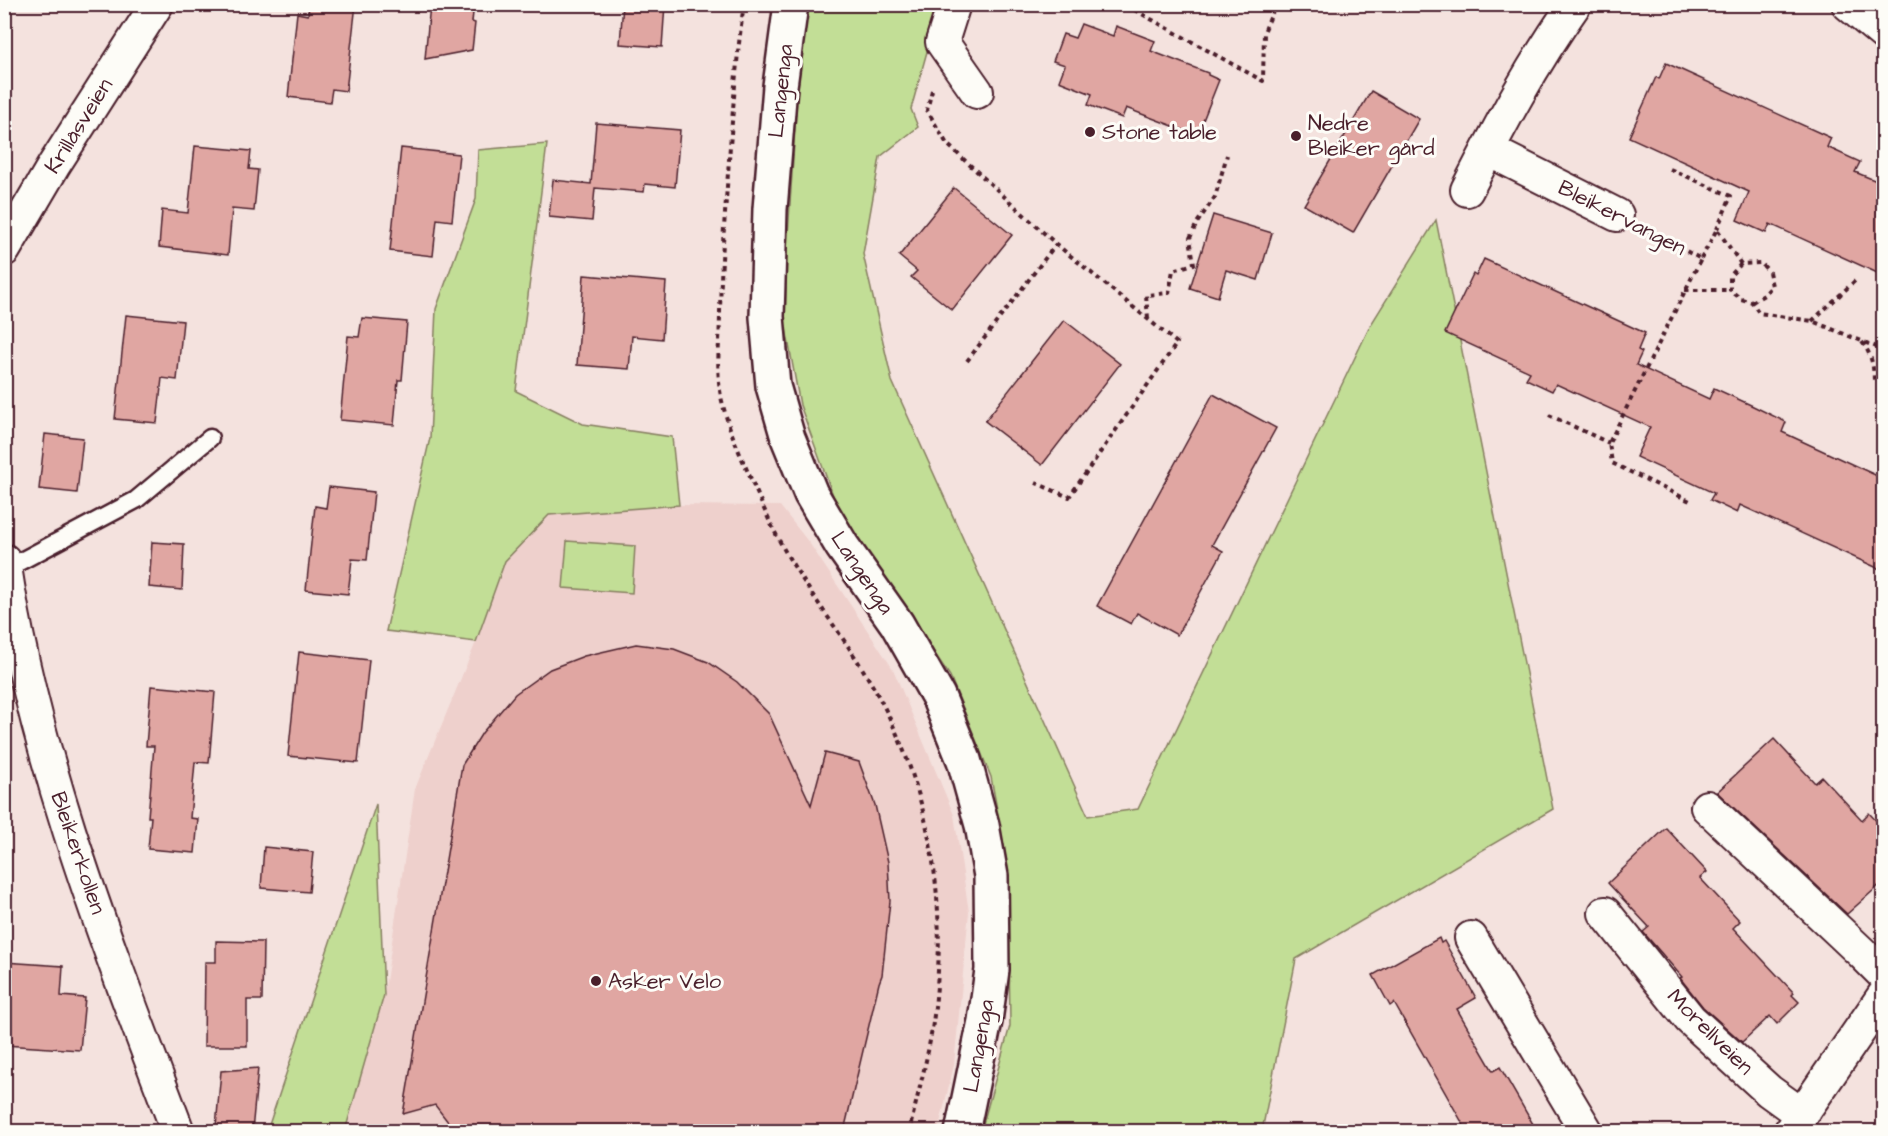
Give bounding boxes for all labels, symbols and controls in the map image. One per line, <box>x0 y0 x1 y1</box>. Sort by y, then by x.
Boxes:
street label: Langenga <box>761 43 802 140</box>
street label: Krillåsveien <box>37 72 121 180</box>
place label: Nedre Bleiker gård <box>1308 108 1435 165</box>
place label: Stone table <box>1102 117 1217 148</box>
marker: Stone table <box>1083 125 1097 139</box>
marker: Nedre Bleiker gård <box>1289 129 1303 143</box>
street label: Bleikervangen <box>1552 172 1691 264</box>
street label: Langenga <box>822 525 901 621</box>
street label: Bleikerkollen <box>43 788 113 918</box>
place label: Asker Velo <box>608 966 722 997</box>
marker: Asker Velo <box>589 974 603 988</box>
street label: Morellveien <box>1660 982 1760 1082</box>
street label: Langenga <box>956 997 1003 1095</box>

